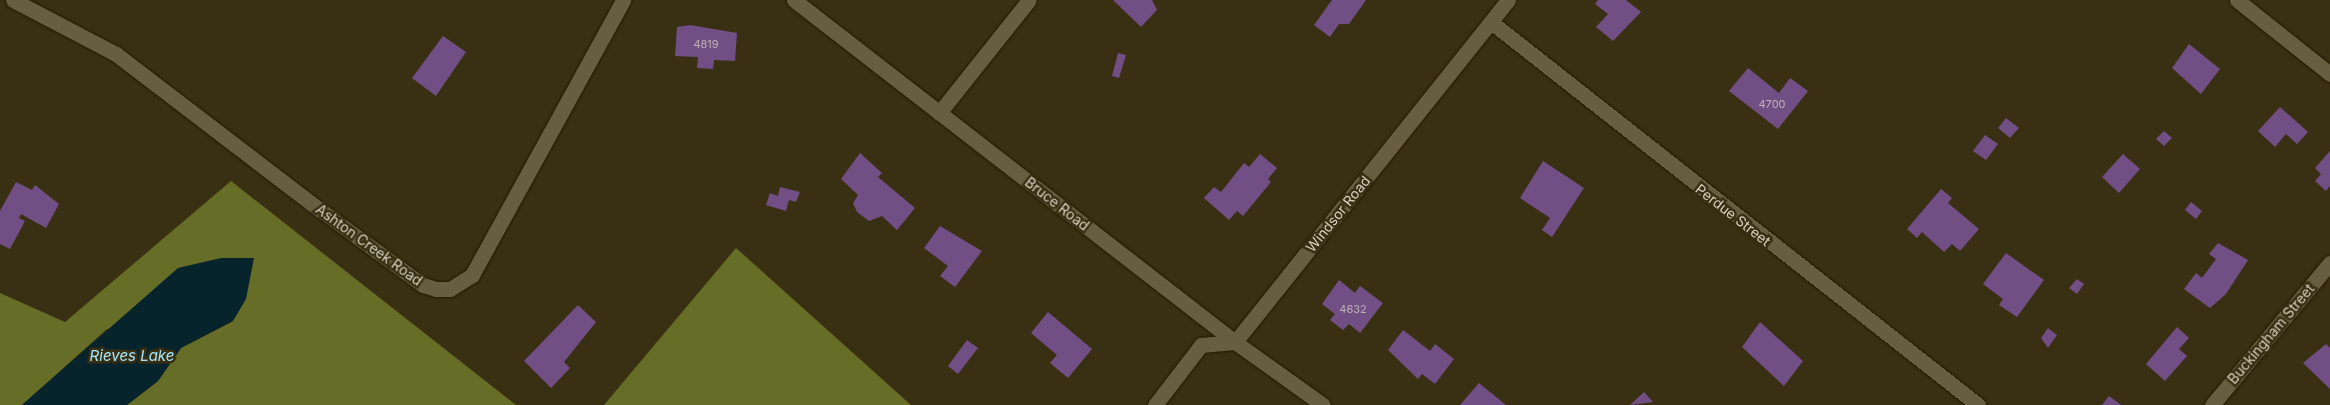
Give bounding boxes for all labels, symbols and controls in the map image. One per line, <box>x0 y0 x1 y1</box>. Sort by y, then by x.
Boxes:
house number: 4819 <box>693 37 719 51</box>
house number: 4700 <box>1758 97 1786 111</box>
street label: Windsor Road <box>1302 173 1374 255</box>
street label: Bruce Road <box>1022 174 1092 234</box>
street label: Perdue Street <box>1692 181 1774 249</box>
street label: Ashton Creek Road <box>313 201 425 289</box>
street label: Buckingham Street <box>2224 281 2318 387</box>
house number: 4632 <box>1339 302 1367 316</box>
water label: Rieves Lake <box>90 347 174 365</box>

